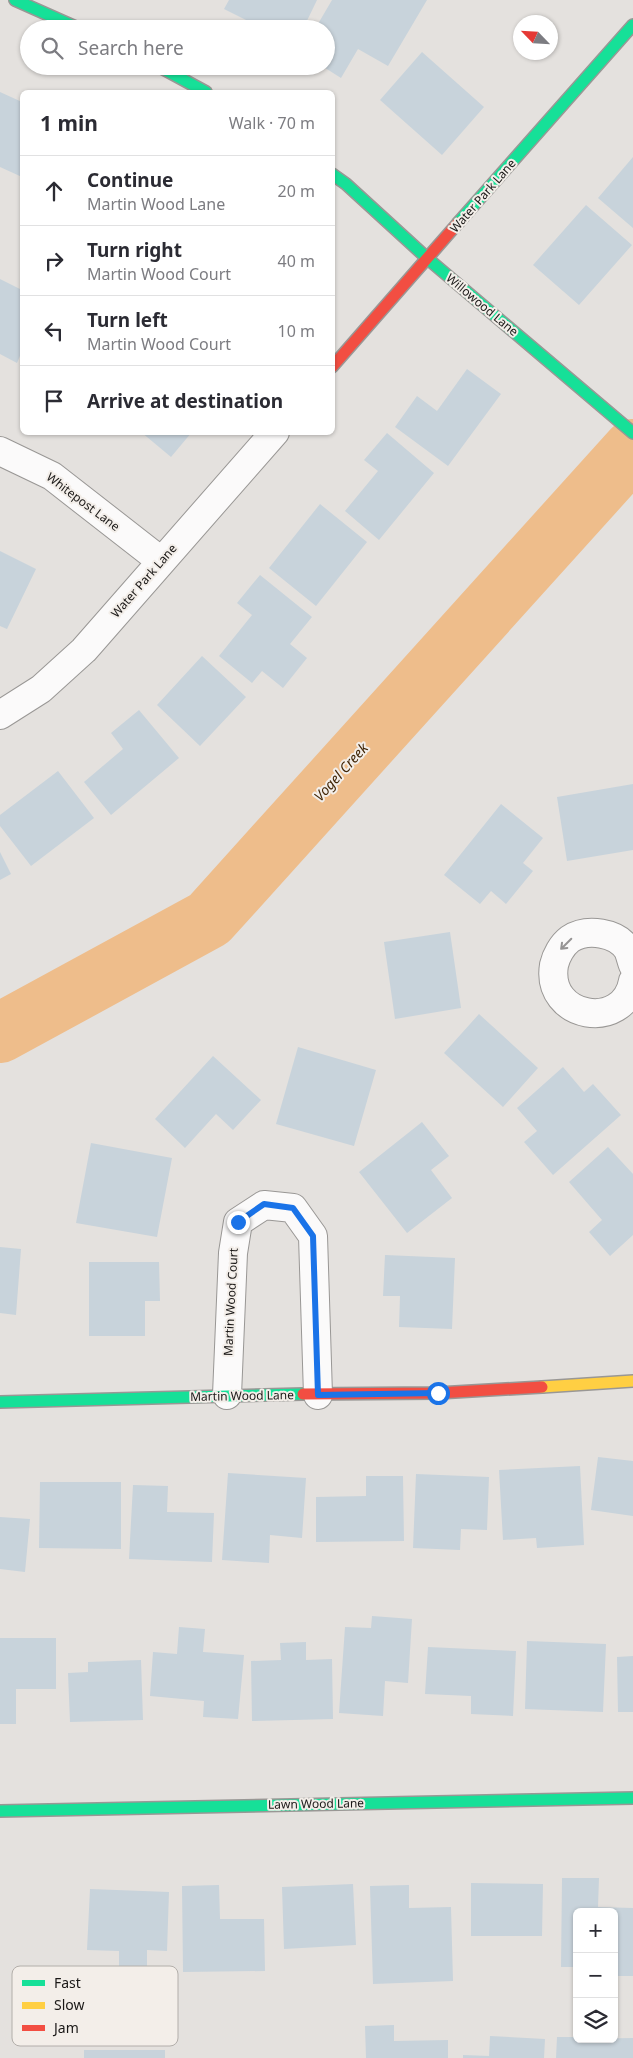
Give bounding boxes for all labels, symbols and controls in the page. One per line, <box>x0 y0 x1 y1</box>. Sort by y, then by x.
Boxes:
north arrow <box>513 15 558 60</box>
search box <box>20 20 335 75</box>
icon: search <box>38 34 66 62</box>
text: Search here <box>78 35 184 61</box>
text: 1 min <box>40 109 98 137</box>
text: Walk · 70 m <box>229 112 315 134</box>
street label: Water Park Lane <box>446 155 520 236</box>
text: Continue <box>87 167 173 193</box>
icon: ahead <box>40 177 68 205</box>
text: 20 m <box>278 180 315 202</box>
text: Martin Wood Lane <box>87 193 225 215</box>
text: Turn right <box>87 237 182 263</box>
icon: right <box>40 247 68 275</box>
text: 40 m <box>278 250 315 272</box>
text: Martin Wood Court <box>87 263 231 285</box>
street label: Willowood Lane <box>443 269 522 340</box>
text: Turn left <box>87 307 168 333</box>
icon: left <box>40 317 68 345</box>
text: 10 m <box>278 320 315 342</box>
text: Martin Wood Court <box>87 333 231 355</box>
icon: arrive <box>40 387 68 415</box>
text: Arrive at destination <box>87 388 283 414</box>
street label: Whitepost Lane <box>43 468 124 535</box>
street label: Water Park Lane <box>107 540 181 621</box>
water label: Vogel Creek <box>309 738 373 805</box>
one-way arrow <box>561 938 573 950</box>
route end <box>227 1211 250 1234</box>
street label: Martin Wood Court <box>219 1247 242 1356</box>
route start <box>427 1382 450 1405</box>
street label: Martin Wood Lane <box>190 1386 294 1405</box>
street label: Lawn Wood Lane <box>268 1794 364 1813</box>
map controls <box>573 1908 618 2043</box>
button: + <box>573 1908 618 1953</box>
button: − <box>573 1953 618 1998</box>
legend <box>12 1966 178 2046</box>
text: Fast <box>54 1973 81 1992</box>
text: Slow <box>54 1995 85 2014</box>
button: layers <box>573 1998 618 2043</box>
text: Jam <box>52 2018 79 2037</box>

